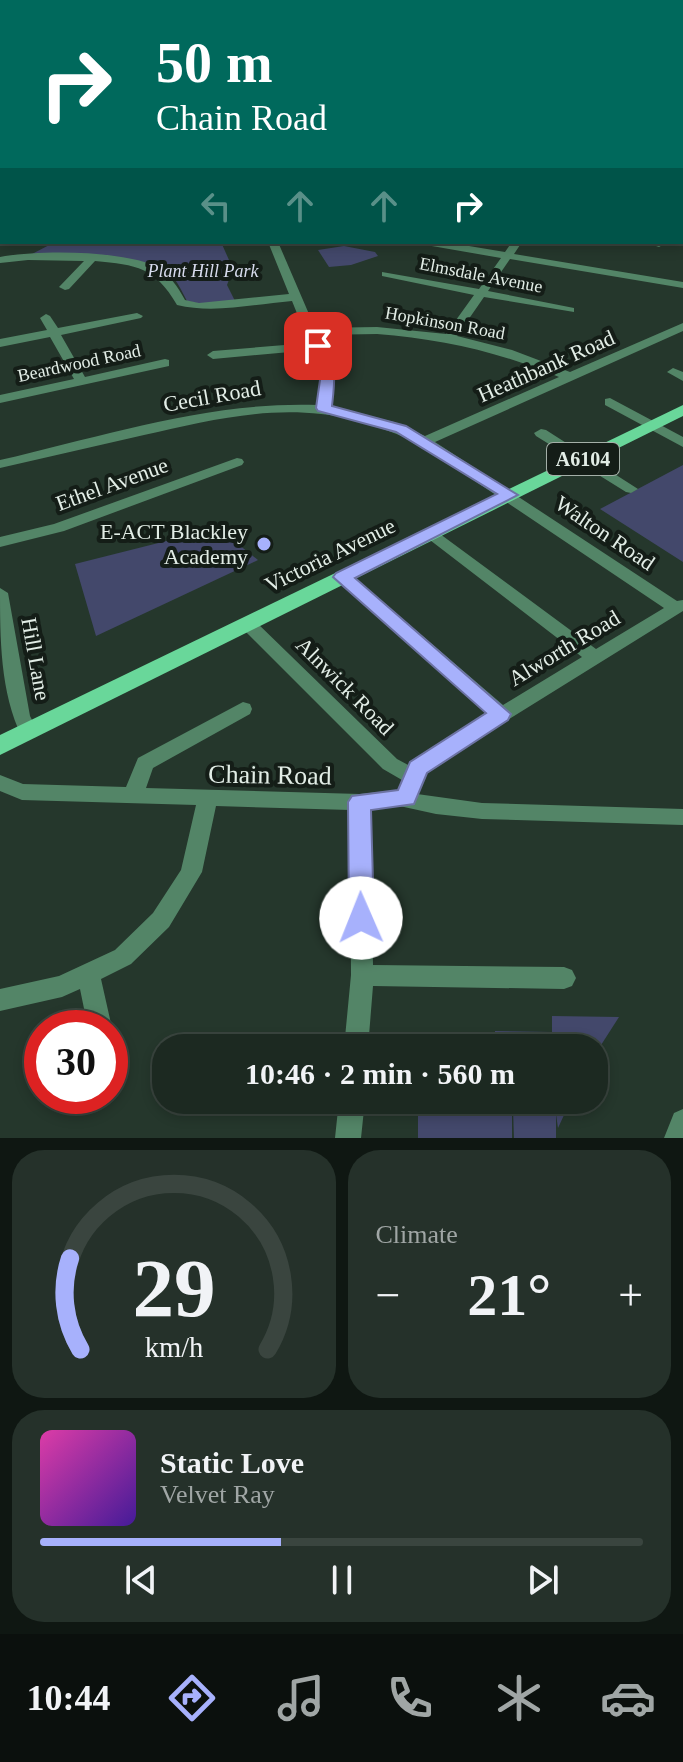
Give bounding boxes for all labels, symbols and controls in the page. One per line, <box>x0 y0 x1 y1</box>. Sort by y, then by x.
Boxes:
icon: right <box>24 32 128 136</box>
text: 50 m <box>156 32 273 94</box>
text: Chain Road <box>156 98 327 138</box>
icon: left <box>194 184 238 228</box>
icon: ahead <box>278 184 322 228</box>
icon: ahead <box>362 184 406 228</box>
icon: right <box>446 184 490 228</box>
street label: Elmsdale Avenue <box>418 253 544 297</box>
park label: Plant Hill Park <box>147 261 259 281</box>
street label: Hopkinson Road <box>383 303 507 343</box>
pin <box>284 312 352 380</box>
icon: arrive <box>296 324 340 368</box>
street label: Heathbank Road <box>474 325 618 407</box>
street label: Beardwood Road <box>16 340 142 386</box>
street label: Cecil Road <box>161 375 263 417</box>
road number: A6104 <box>547 443 619 475</box>
street label: Ethel Avenue <box>53 452 171 516</box>
street label: Walton Road <box>550 491 660 575</box>
street label: Victoria Avenue <box>261 513 399 597</box>
place label: E-ACT Blackley Academy <box>100 519 248 569</box>
marker: E-ACT Blackley Academy <box>255 535 273 553</box>
street label: Alworth Road <box>504 605 624 691</box>
street label: Hill Lane <box>16 616 56 702</box>
street label: Alnwick Road <box>291 632 399 740</box>
street label: Chain Road <box>208 759 332 791</box>
position arrow <box>319 876 403 960</box>
speed limit sign: 30 <box>24 1010 128 1114</box>
text: 10:46 · 2 min · 560 m <box>245 1057 515 1090</box>
text: Climate <box>376 1220 458 1249</box>
text: 29 <box>132 1242 215 1334</box>
text: 21° <box>467 1262 551 1328</box>
text: − <box>376 1271 400 1320</box>
text: + <box>618 1271 643 1320</box>
text: km/h <box>144 1332 203 1363</box>
text: Static Love <box>160 1446 304 1479</box>
text: Velvet Ray <box>160 1480 275 1509</box>
icon: previous <box>119 1558 163 1602</box>
icon: pause <box>320 1558 364 1602</box>
icon: next <box>521 1558 565 1602</box>
icon: directions <box>164 1670 220 1726</box>
icon: music <box>273 1670 329 1726</box>
icon: phone <box>382 1670 438 1726</box>
icon: climate <box>491 1670 547 1726</box>
icon: car <box>600 1670 656 1726</box>
text: 10:44 <box>27 1678 111 1718</box>

